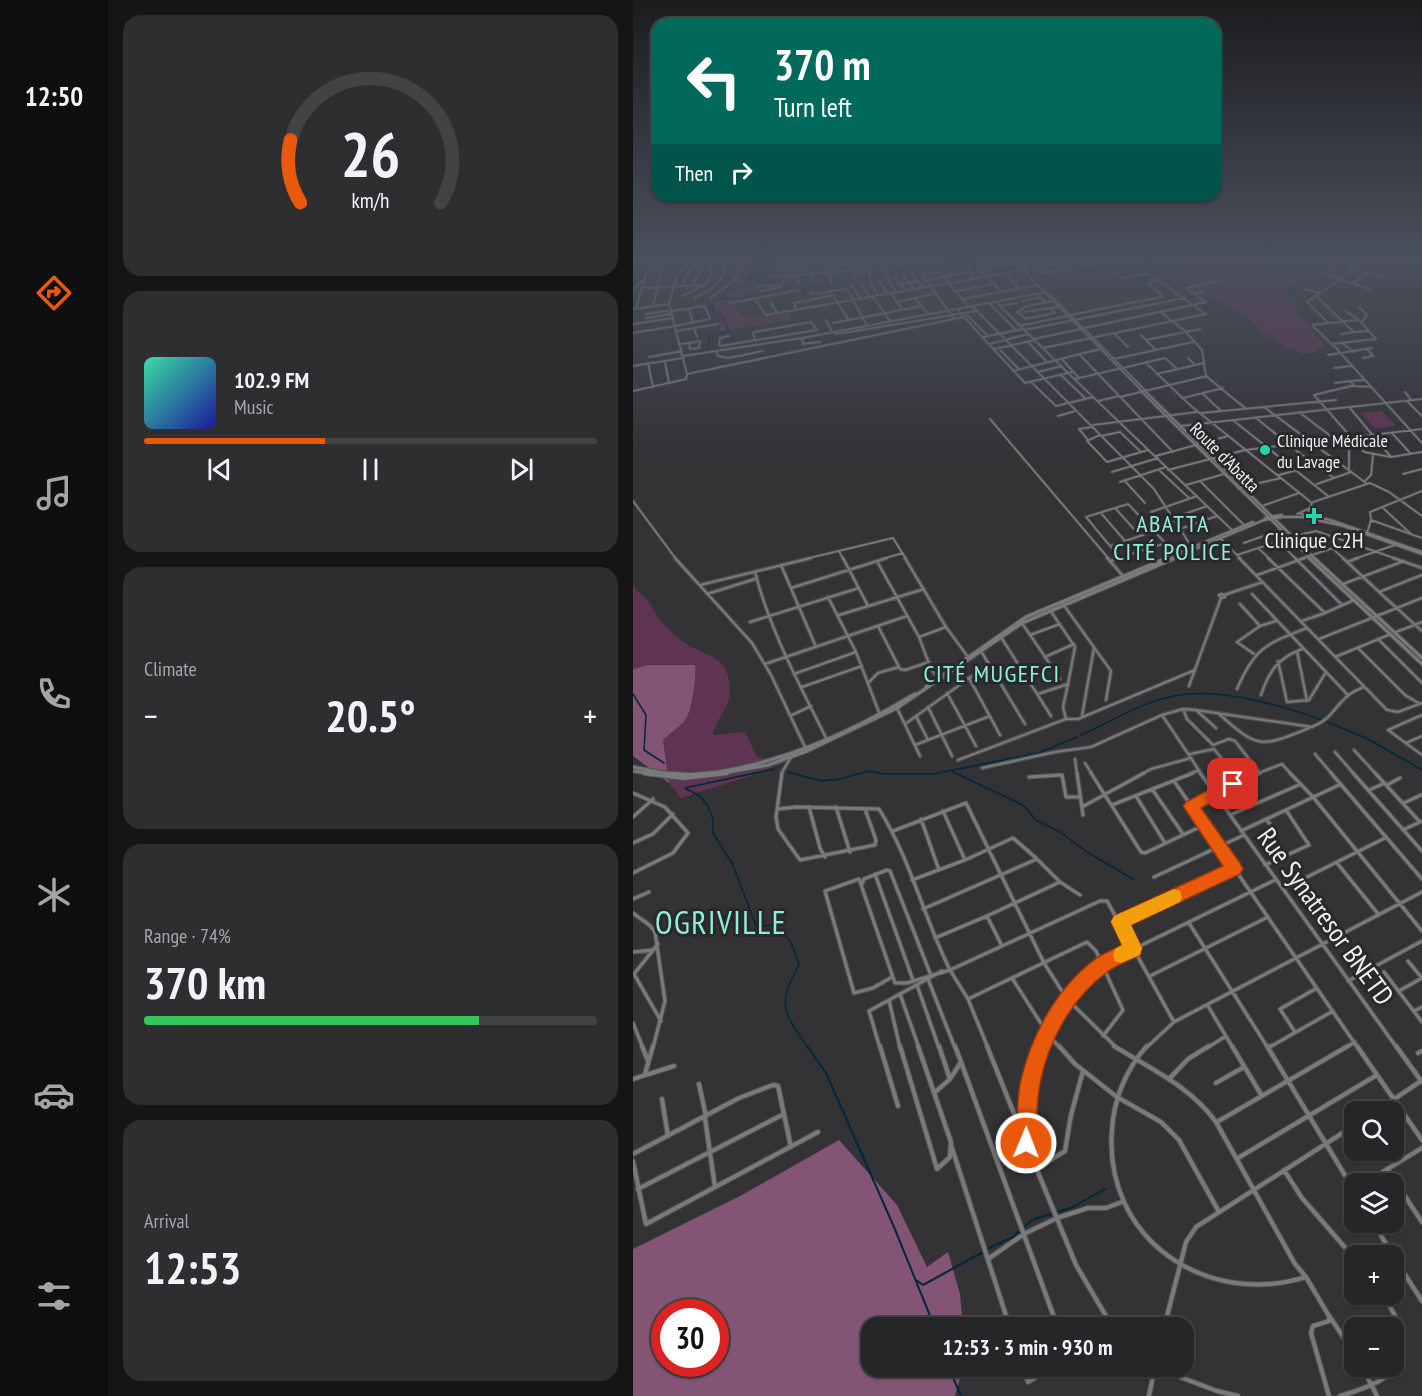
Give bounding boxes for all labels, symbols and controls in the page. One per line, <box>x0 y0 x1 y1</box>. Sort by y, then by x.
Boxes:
text: 370 m <box>774 37 871 92</box>
icon: left <box>675 42 753 120</box>
text: 12:50 <box>25 79 83 113</box>
text: Turn left <box>774 90 852 124</box>
text: 26 <box>341 113 400 194</box>
icon: right <box>725 156 758 189</box>
text: Then <box>675 159 713 187</box>
text: km/h <box>351 186 390 214</box>
icon: directions <box>33 272 75 314</box>
text: 102.9 FM <box>234 366 309 394</box>
text: Music <box>234 394 274 420</box>
street label: Route d'Abatta <box>1185 417 1265 497</box>
place label: Clinique Médicale du Lavage <box>1277 429 1388 473</box>
marker: Clinique Médicale du Lavage <box>1258 443 1272 457</box>
icon: previous <box>203 453 236 486</box>
icon: pause <box>354 453 387 486</box>
icon: next <box>505 453 538 486</box>
icon: music <box>33 472 75 514</box>
marker: Clinique C2H <box>1305 507 1323 525</box>
district label: ABATTA CITÉ POLICE <box>1113 508 1233 567</box>
place label: Clinique C2H <box>1265 526 1363 554</box>
text: Climate <box>144 656 197 682</box>
district label: CITÉ MUGEFCI <box>923 658 1061 689</box>
icon: phone <box>33 673 75 715</box>
text: 20.5° <box>325 686 416 744</box>
text: − <box>144 694 158 737</box>
text: + <box>583 694 597 737</box>
pin <box>1207 758 1258 809</box>
icon: arrive <box>1216 767 1249 800</box>
street label: Rue Synatresor BNETD <box>1250 821 1402 1011</box>
icon: climate <box>33 874 75 916</box>
district label: OGRIVILLE <box>655 901 787 943</box>
text: Range · 74% <box>144 923 231 949</box>
text: 370 km <box>144 953 266 1011</box>
icon: car <box>33 1074 75 1116</box>
map controls <box>1344 1101 1404 1377</box>
button: search <box>1344 1101 1404 1161</box>
position arrow <box>994 1111 1058 1175</box>
button: layers <box>1344 1173 1404 1233</box>
text: Arrival <box>144 1208 189 1234</box>
text: 12:53 <box>144 1238 241 1296</box>
button: + <box>1344 1245 1404 1305</box>
icon: filters <box>33 1275 75 1317</box>
speed limit sign: 30 <box>651 1299 729 1377</box>
button: − <box>1344 1317 1404 1377</box>
text: 12:53 · 3 min · 930 m <box>942 1333 1113 1361</box>

